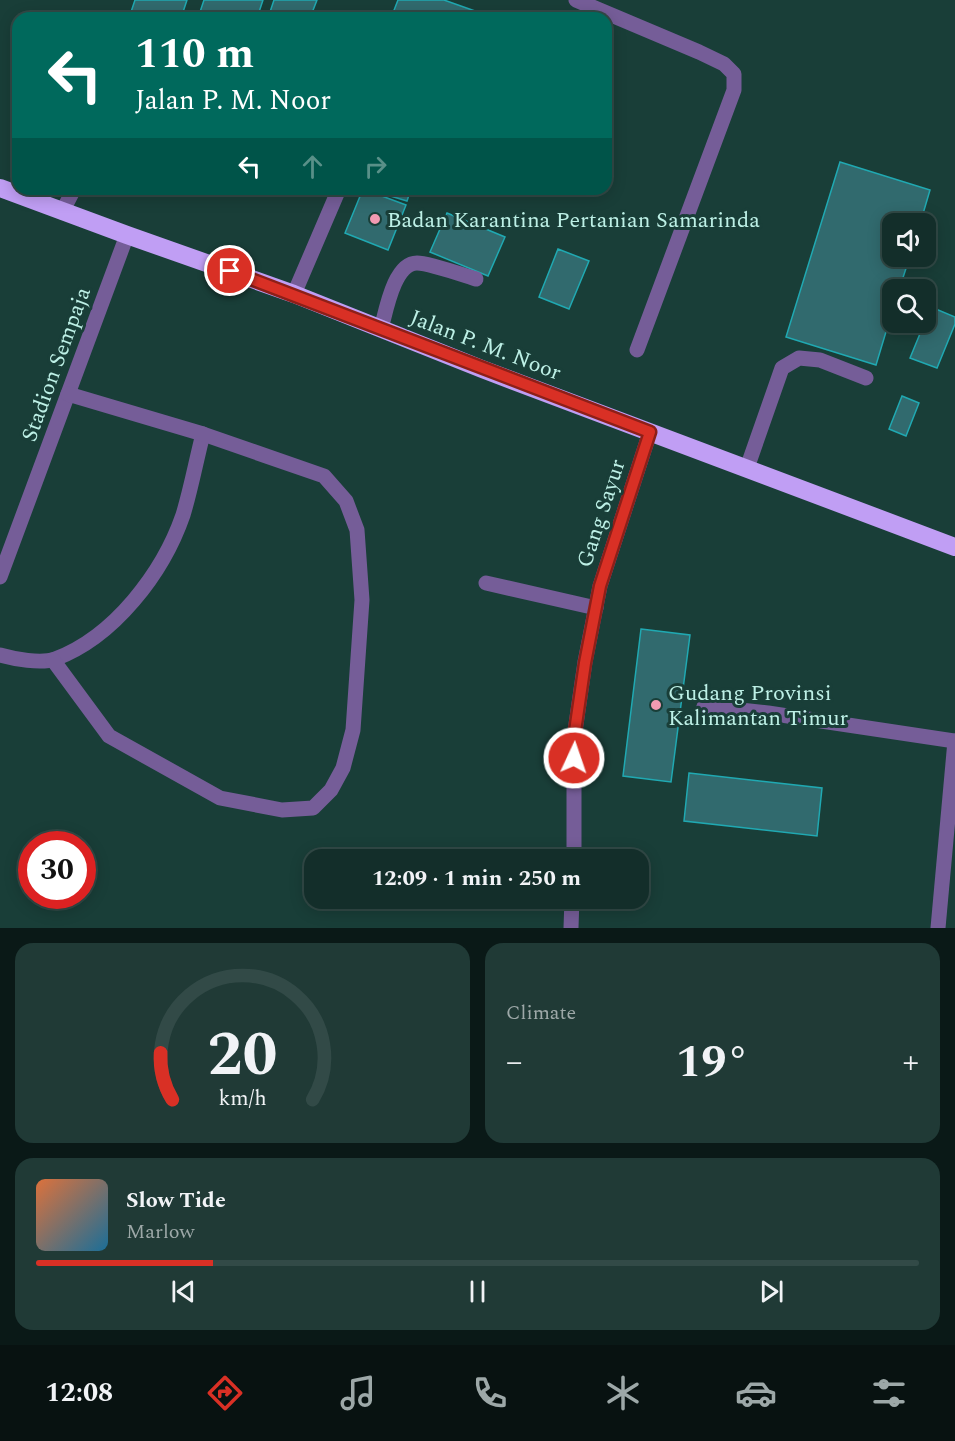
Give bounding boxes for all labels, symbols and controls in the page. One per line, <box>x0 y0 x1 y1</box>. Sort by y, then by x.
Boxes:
text: 110 m <box>135 23 254 86</box>
icon: left <box>36 36 114 114</box>
text: Jalan P. M. Noor <box>135 80 331 122</box>
icon: left <box>233 150 266 183</box>
icon: ahead <box>296 150 329 183</box>
icon: right <box>359 150 392 183</box>
place label: Badan Karantina Pertanian Samarinda <box>387 204 760 237</box>
marker: Badan Karantina Pertanian Samarinda <box>368 212 382 226</box>
map controls <box>882 213 936 333</box>
button: sound <box>882 213 936 267</box>
pin <box>204 245 255 296</box>
icon: arrive <box>213 254 246 287</box>
button: search <box>882 279 936 333</box>
street label: Stadion Sempaja <box>13 282 100 447</box>
street label: Jalan P. M. Noor <box>405 301 566 390</box>
street label: Gang Sayur <box>568 455 635 572</box>
place label: Gudang Provinsi Kalimantan Timur <box>668 677 849 735</box>
marker: Gudang Provinsi Kalimantan Timur <box>649 698 663 712</box>
position arrow <box>542 726 606 790</box>
speed limit sign: 30 <box>18 831 96 909</box>
text: 12:09 · 1 min · 250 m <box>372 862 581 895</box>
text: Climate <box>506 998 576 1028</box>
text: 20 <box>207 1008 278 1103</box>
text: 19° <box>676 1028 749 1097</box>
text: − <box>506 1037 523 1087</box>
text: + <box>903 1037 919 1087</box>
text: km/h <box>218 1082 267 1115</box>
text: Slow Tide <box>126 1184 226 1217</box>
text: Marlow <box>126 1217 195 1247</box>
icon: previous <box>167 1275 200 1308</box>
icon: pause <box>461 1275 494 1308</box>
icon: next <box>755 1275 788 1308</box>
text: 12:08 <box>45 1372 113 1414</box>
icon: directions <box>204 1372 246 1414</box>
icon: music <box>337 1372 379 1414</box>
icon: phone <box>469 1372 511 1414</box>
icon: climate <box>602 1372 644 1414</box>
icon: car <box>735 1372 777 1414</box>
icon: filters <box>868 1372 910 1414</box>

